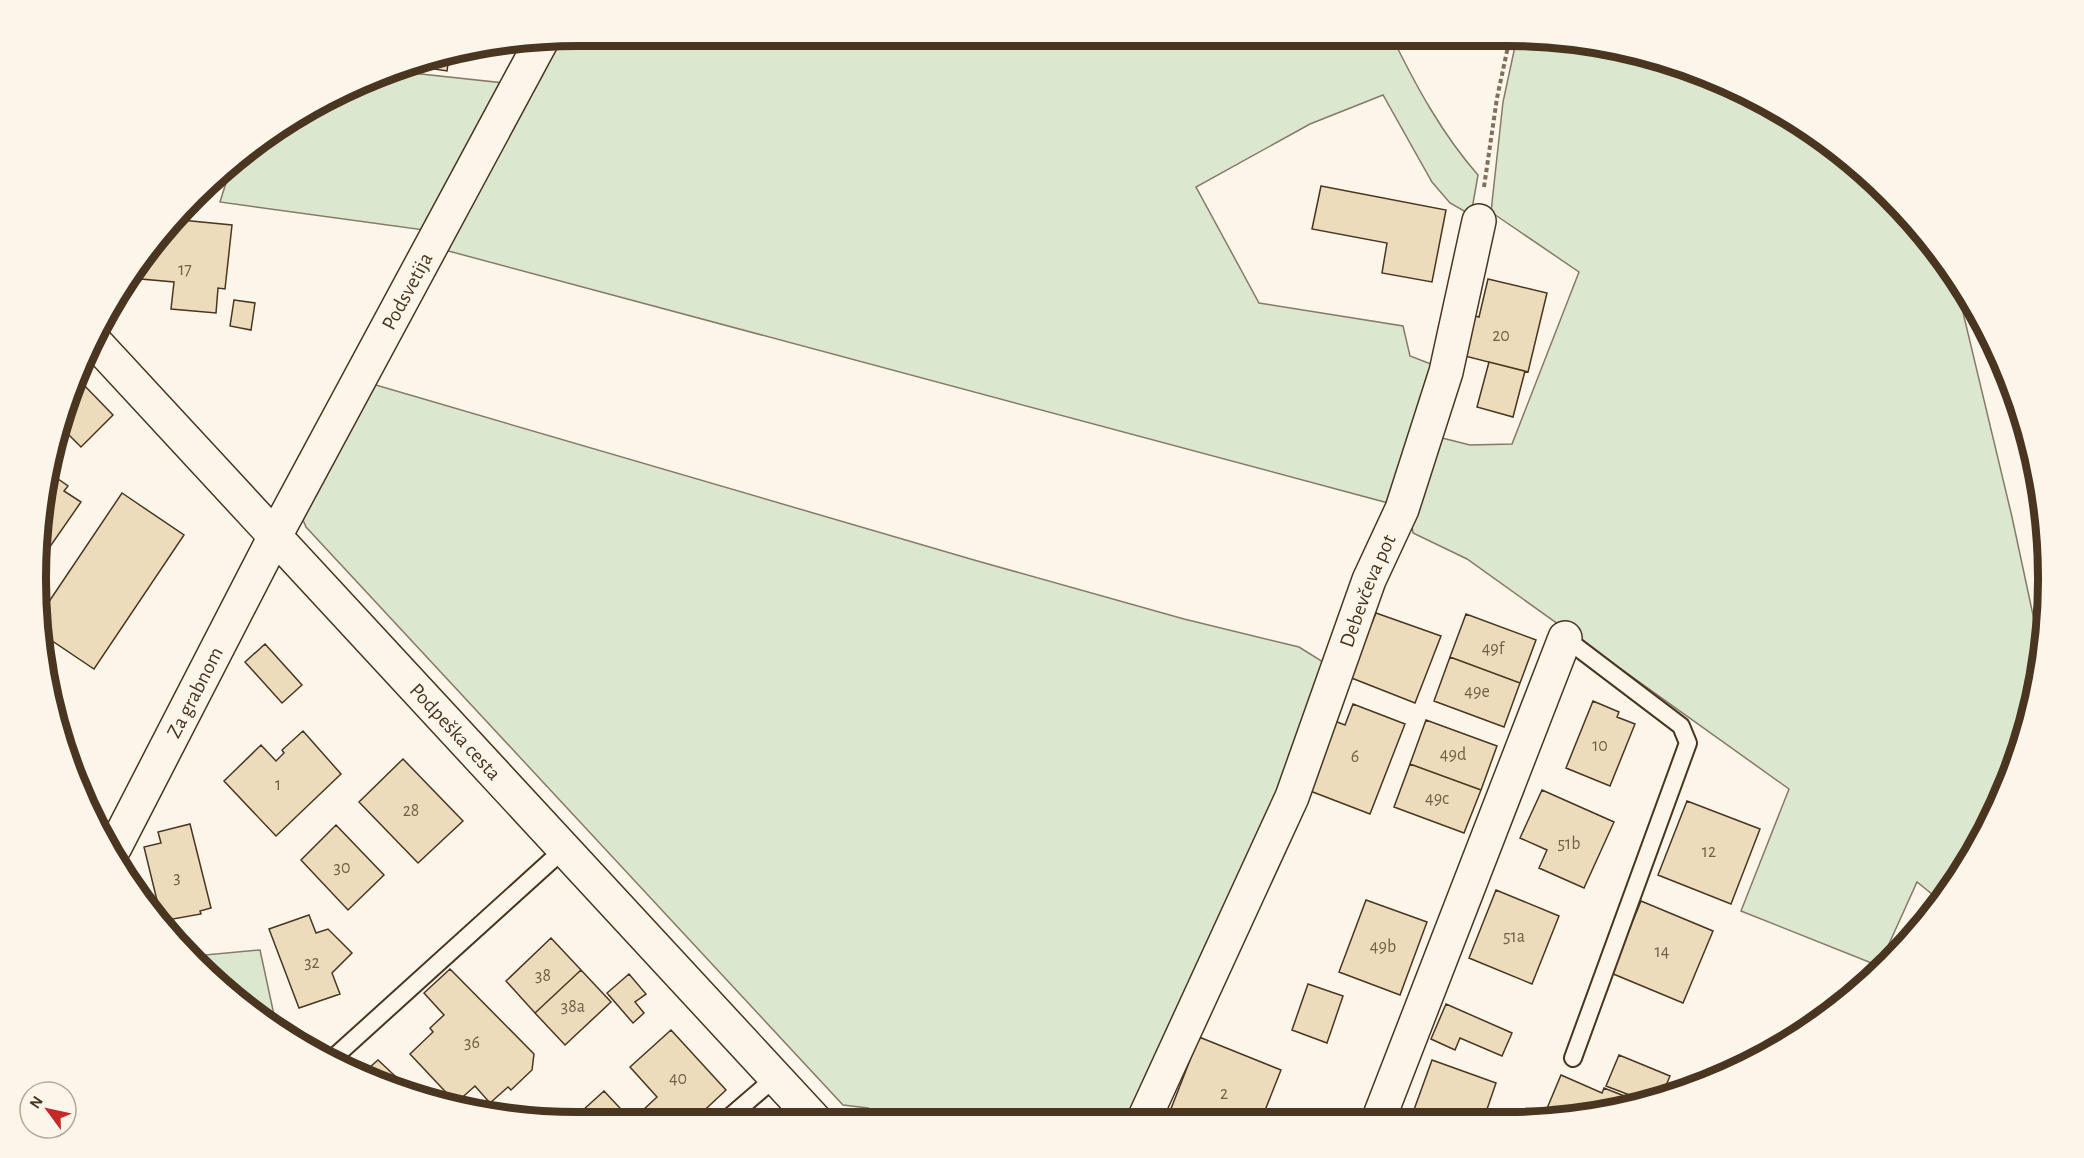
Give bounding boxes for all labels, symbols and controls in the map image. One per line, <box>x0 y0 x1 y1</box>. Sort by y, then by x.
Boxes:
street label: Podsvetija <box>378 249 436 333</box>
house number: 17 <box>178 261 192 279</box>
house number: 20 <box>1492 327 1510 345</box>
street label: Debevčeva pot <box>1336 531 1399 650</box>
house number: 49f <box>1482 640 1506 658</box>
street label: Za grabnom <box>163 643 227 741</box>
street label: Podpeška cesta <box>406 679 506 784</box>
house number: 49e <box>1464 683 1490 701</box>
house number: 10 <box>1592 737 1608 755</box>
house number: 49d <box>1440 746 1466 764</box>
house number: 6 <box>1351 748 1359 766</box>
house number: 1 <box>275 776 281 794</box>
house number: 49c <box>1425 790 1449 808</box>
house number: 28 <box>403 802 419 820</box>
house number: 51b <box>1558 835 1580 853</box>
house number: 12 <box>1702 843 1716 861</box>
house number: 30 <box>334 859 350 877</box>
house number: 3 <box>173 869 181 887</box>
house number: 51a <box>1503 928 1525 946</box>
house number: 49b <box>1370 938 1396 956</box>
house number: 14 <box>1655 943 1670 961</box>
house number: 32 <box>304 954 320 972</box>
house number: 38 <box>535 967 551 985</box>
house number: 38a <box>561 998 585 1016</box>
house number: 36 <box>464 1034 480 1052</box>
house number: 40 <box>669 1070 687 1088</box>
north arrow <box>18 1080 78 1140</box>
house number: 2 <box>1220 1085 1228 1103</box>
text: N <box>27 1093 46 1111</box>

